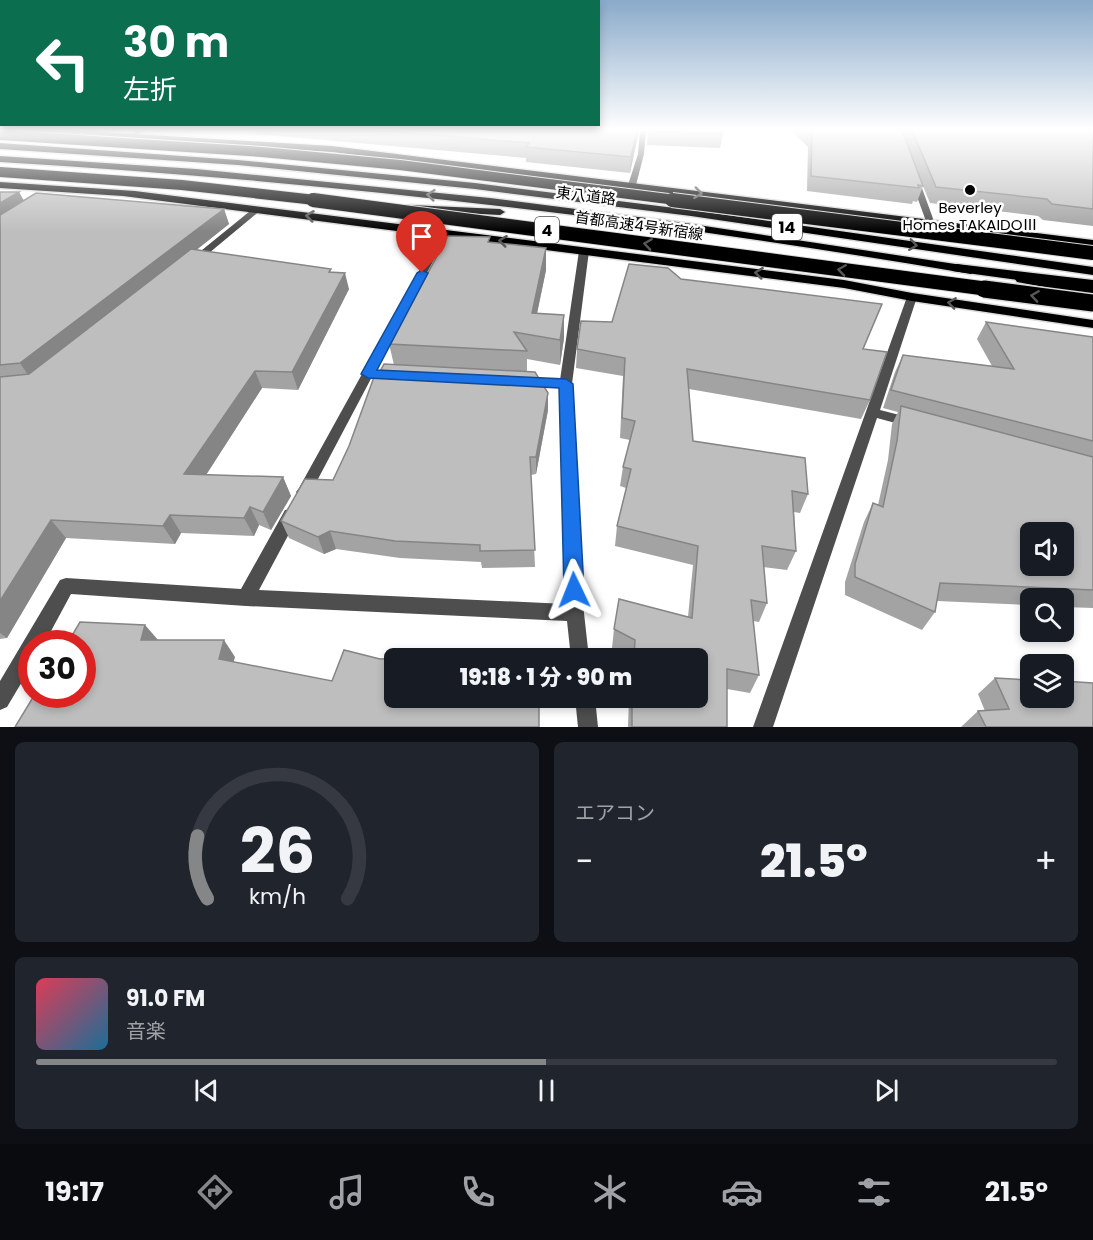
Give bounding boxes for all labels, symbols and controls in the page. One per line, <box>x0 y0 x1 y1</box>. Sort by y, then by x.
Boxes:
text: 30 m <box>123 13 229 72</box>
icon: left <box>24 24 102 102</box>
text: 左折 <box>123 71 177 108</box>
street label: 東八道路 <box>555 181 617 210</box>
marker: Beverley Homes TAKAIDOⅢ <box>963 183 977 197</box>
one-way arrow <box>693 187 702 199</box>
one-way arrow <box>427 189 436 202</box>
place label: Beverley Homes TAKAIDOⅢ <box>903 197 1037 235</box>
street label: 首都高速4号新宿線 <box>574 206 705 245</box>
one-way arrow <box>305 210 315 222</box>
pin <box>396 211 447 273</box>
road number: 14 <box>772 214 802 240</box>
road number: 4 <box>535 217 559 243</box>
icon: arrive <box>405 220 438 253</box>
one-way arrow <box>499 235 508 247</box>
one-way arrow <box>644 238 653 251</box>
one-way arrow <box>909 239 918 251</box>
one-way arrow <box>837 264 846 276</box>
one-way arrow <box>755 268 764 280</box>
one-way arrow <box>1030 290 1040 302</box>
one-way arrow <box>947 298 957 310</box>
map controls <box>1020 522 1074 708</box>
button: sound <box>1020 522 1074 576</box>
position arrow <box>542 558 606 622</box>
button: search <box>1020 588 1074 642</box>
speed limit sign: 30 <box>18 630 96 708</box>
button: layers <box>1020 654 1074 708</box>
text: 19:18 · 1 分 · 90 m <box>460 662 632 693</box>
text: エアコン <box>575 799 655 827</box>
text: 26 <box>239 807 315 895</box>
text: 21.5° <box>760 830 868 893</box>
text: − <box>575 838 593 885</box>
text: + <box>1034 838 1057 885</box>
text: km/h <box>248 881 306 912</box>
text: 91.0 FM <box>126 983 205 1014</box>
text: 音楽 <box>126 1017 166 1045</box>
icon: previous <box>190 1074 223 1107</box>
icon: pause <box>530 1074 563 1107</box>
icon: next <box>870 1074 903 1107</box>
icon: directions <box>194 1171 236 1213</box>
icon: music <box>326 1171 368 1213</box>
icon: phone <box>457 1171 499 1213</box>
icon: climate <box>589 1171 631 1213</box>
icon: car <box>721 1171 763 1213</box>
icon: filters <box>853 1171 895 1213</box>
text: 19:17 <box>45 1173 104 1210</box>
text: 21.5° <box>985 1173 1048 1210</box>

